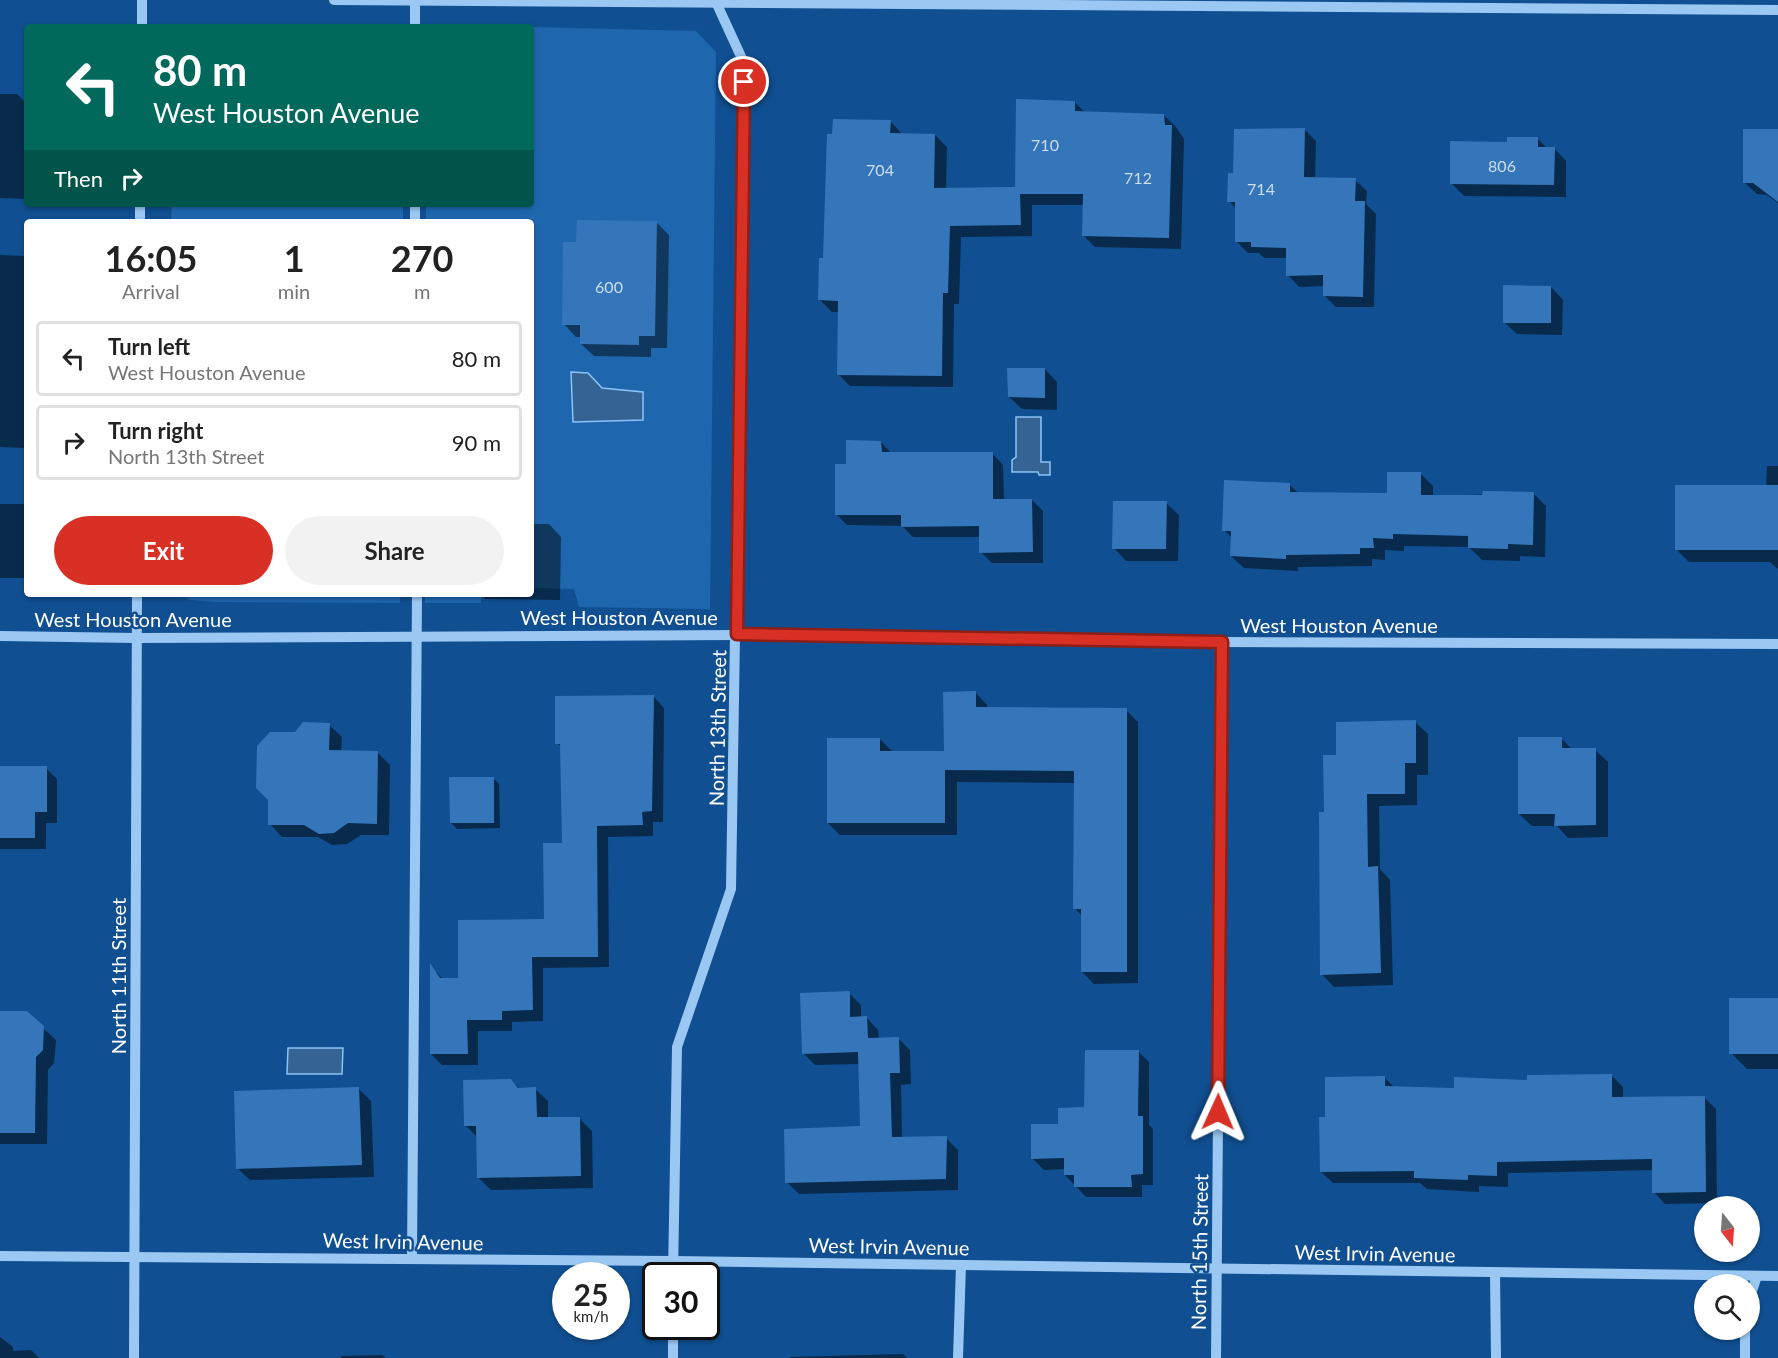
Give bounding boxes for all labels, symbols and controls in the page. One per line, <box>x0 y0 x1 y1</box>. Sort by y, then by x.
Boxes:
text: 80 m <box>153 45 247 95</box>
icon: left <box>54 48 132 126</box>
pin <box>718 56 769 107</box>
icon: arrive <box>727 65 760 98</box>
text: West Houston Avenue <box>153 96 420 129</box>
house number: 710 <box>1031 135 1059 154</box>
house number: 806 <box>1488 156 1516 175</box>
house number: 704 <box>866 160 894 179</box>
icon: right <box>115 162 148 195</box>
text: Then <box>54 165 103 192</box>
house number: 712 <box>1124 168 1152 187</box>
house number: 714 <box>1247 179 1275 198</box>
text: 16:05 <box>105 236 197 280</box>
text: 1 <box>284 236 305 280</box>
text: 270 <box>391 236 453 280</box>
house number: 600 <box>595 277 623 296</box>
text: Arrival <box>122 279 180 303</box>
text: min <box>278 279 310 303</box>
text: m <box>414 279 430 303</box>
text: Turn left <box>108 333 190 360</box>
icon: left <box>57 342 90 375</box>
text: 80 m <box>452 345 501 372</box>
text: West Houston Avenue <box>108 360 305 384</box>
text: Turn right <box>108 417 203 444</box>
icon: right <box>57 426 90 459</box>
text: 90 m <box>452 429 501 456</box>
text: North 13th Street <box>108 444 264 468</box>
button: Exit <box>54 516 273 585</box>
button: Share <box>285 516 504 585</box>
street label: West Houston Avenue <box>520 605 718 629</box>
street label: West Houston Avenue <box>34 607 232 631</box>
street label: West Houston Avenue <box>1240 613 1438 637</box>
street label: North 13th Street <box>704 650 730 806</box>
street label: North 11th Street <box>106 898 130 1054</box>
position arrow <box>1186 1080 1250 1144</box>
street label: North 15th Street <box>1186 1174 1212 1330</box>
north arrow <box>1694 1196 1760 1262</box>
map controls <box>1694 1196 1760 1340</box>
street label: West Irvin Avenue <box>322 1228 484 1254</box>
street label: West Irvin Avenue <box>808 1233 970 1259</box>
street label: West Irvin Avenue <box>1294 1240 1456 1266</box>
speed limit sign: 30 <box>642 1262 720 1340</box>
button: search <box>1694 1274 1760 1340</box>
text: 25 <box>574 1276 608 1312</box>
text: km/h <box>573 1307 609 1325</box>

